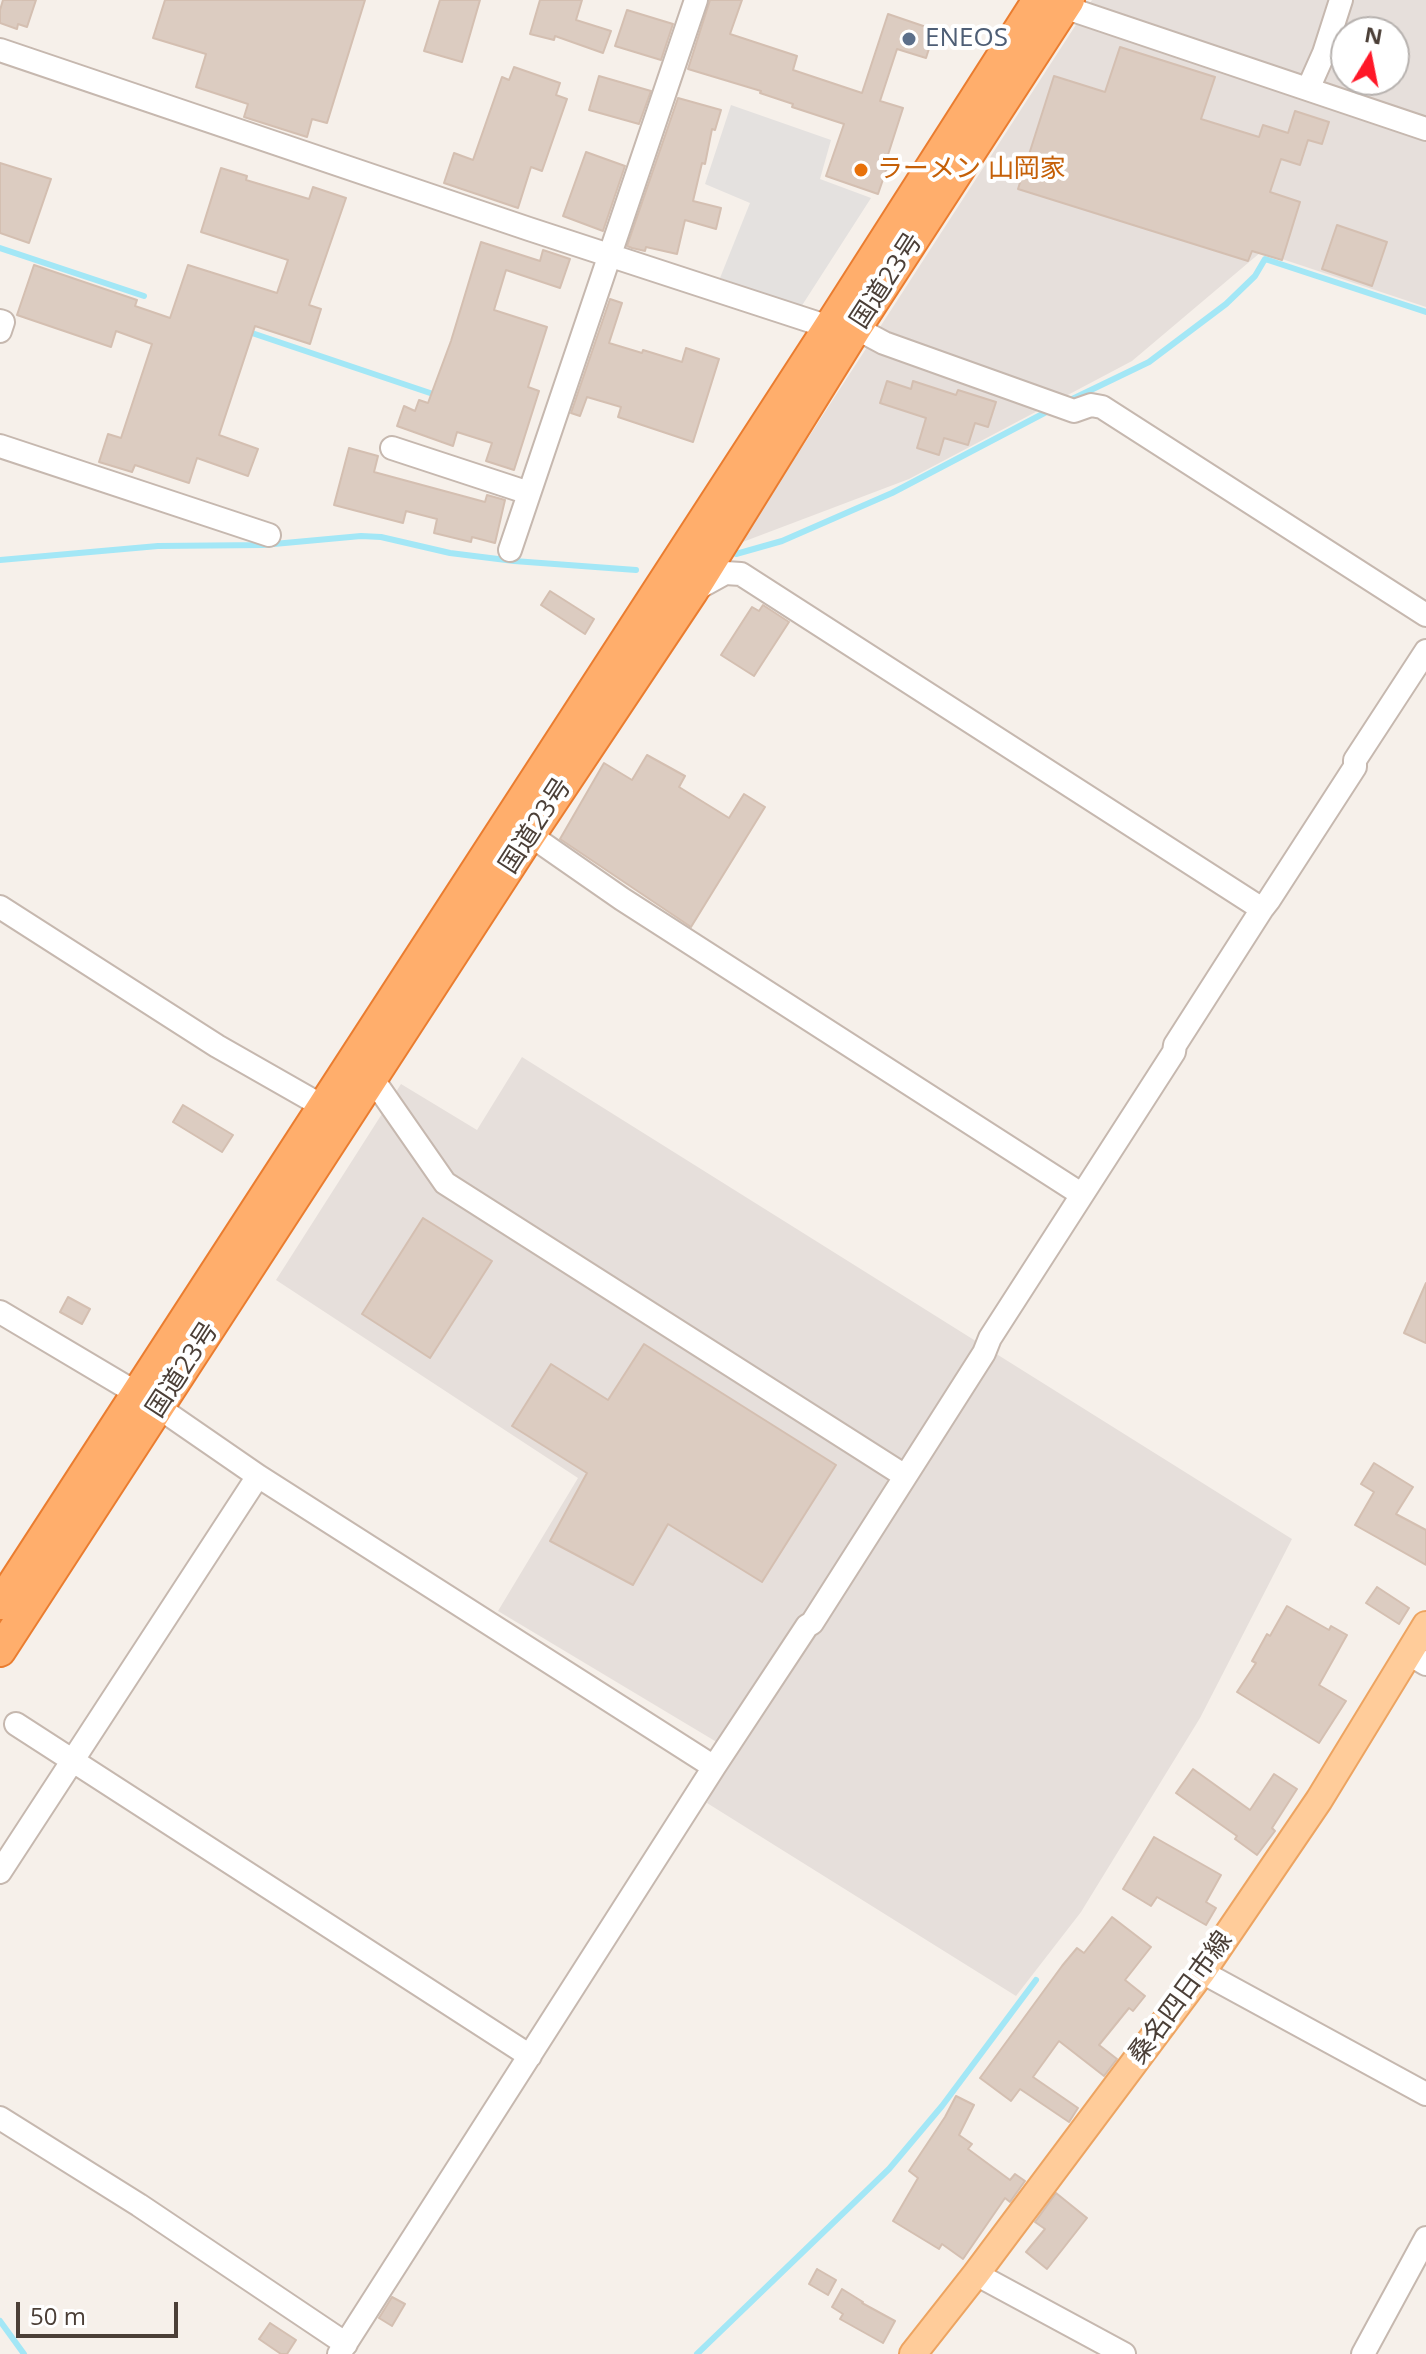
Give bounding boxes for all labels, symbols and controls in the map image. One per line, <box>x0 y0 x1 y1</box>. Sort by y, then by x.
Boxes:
north arrow <box>1330 16 1410 96</box>
text: N <box>1362 18 1385 51</box>
place label: ENEOS <box>925 23 1008 55</box>
marker: ENEOS <box>900 30 918 48</box>
place label: ラーメン 山岡家 <box>877 154 1066 186</box>
marker: ラーメン 山岡家 <box>852 161 870 179</box>
street label: 国道23号 <box>845 227 929 335</box>
street label: 国道23号 <box>494 772 578 880</box>
street label: 国道23号 <box>141 1316 225 1424</box>
street label: 桑名四日市線 <box>1123 1926 1239 2070</box>
scale bar <box>20 2286 182 2336</box>
text: 50 m <box>30 2299 86 2332</box>

